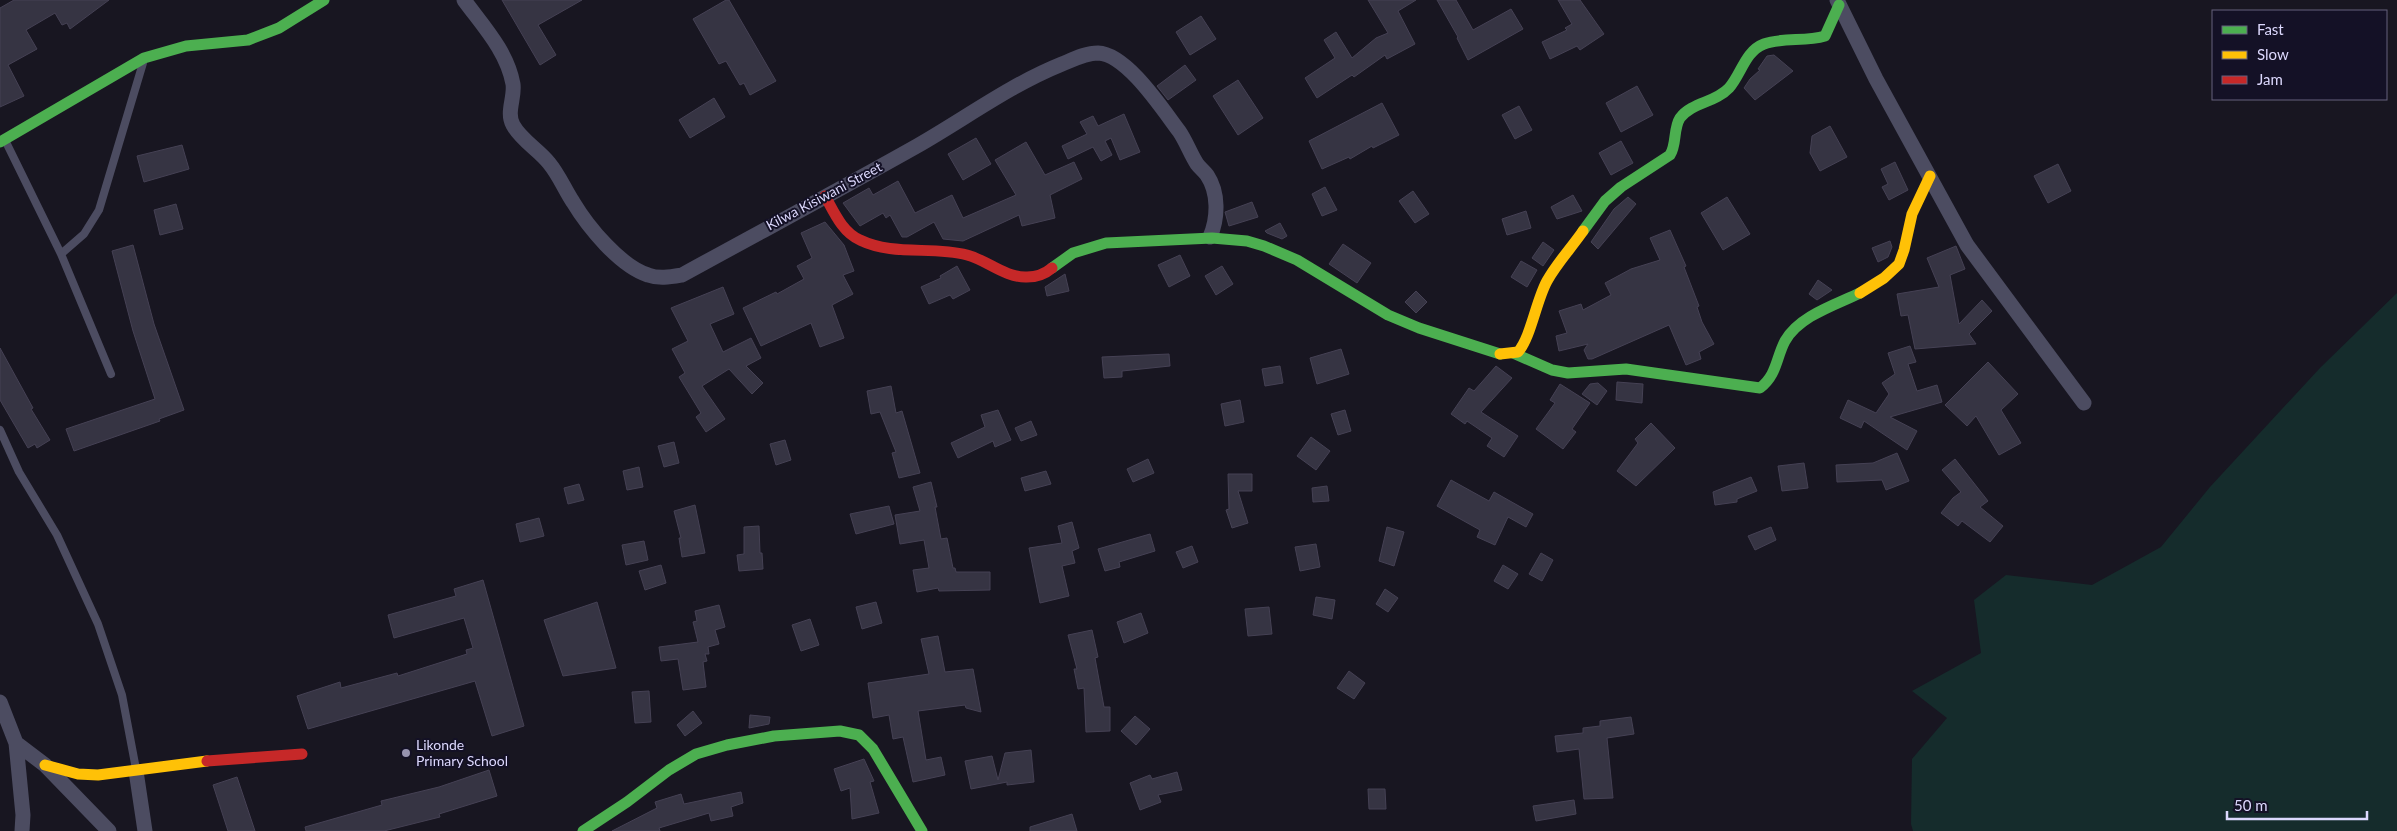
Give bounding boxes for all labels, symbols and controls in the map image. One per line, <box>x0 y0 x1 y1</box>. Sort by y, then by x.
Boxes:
legend <box>2212 10 2387 100</box>
text: Fast <box>2257 20 2284 38</box>
text: Slow <box>2257 45 2289 63</box>
text: Jam <box>2257 70 2283 88</box>
street label: Kilwa Kisiwani Street <box>763 158 885 233</box>
place label: Likonde Primary School <box>416 736 508 769</box>
marker: Likonde Primary School <box>400 747 412 759</box>
scale bar <box>2227 788 2367 820</box>
text: 50 m <box>2234 796 2268 814</box>

